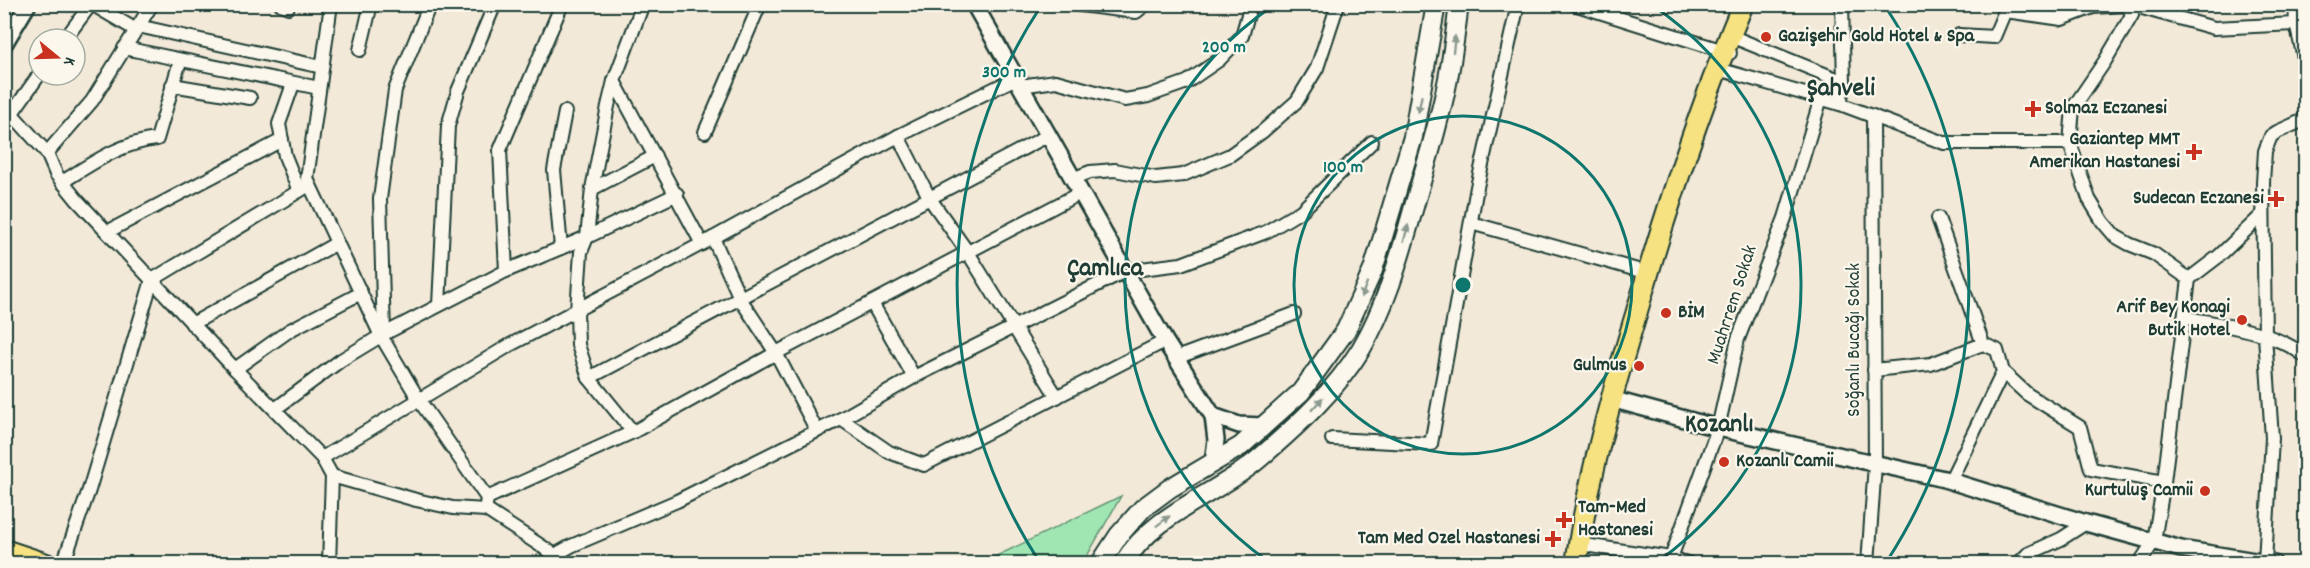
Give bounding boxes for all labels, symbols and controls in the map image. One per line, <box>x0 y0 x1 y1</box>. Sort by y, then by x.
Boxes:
place label: Gazişehir Gold Hotel & Spa <box>1778 23 1975 51</box>
north arrow <box>27 27 87 87</box>
marker: Gazişehir Gold Hotel & Spa <box>1759 30 1773 44</box>
one-way arrow <box>1449 35 1458 54</box>
text: 200 m <box>1202 36 1246 61</box>
text: K <box>57 54 81 69</box>
text: 300 m <box>982 61 1026 86</box>
district label: Şahveli <box>1807 71 1875 108</box>
one-way arrow <box>1415 94 1424 113</box>
place label: Solmaz Eczanesi <box>2045 95 2167 123</box>
marker: Solmaz Eczanesi <box>2026 102 2040 116</box>
place label: Gaziantep MMT Amerikan Hastanesi <box>2029 126 2181 177</box>
marker: Gaziantep MMT Amerikan Hastanesi <box>2185 143 2203 161</box>
text: 100 m <box>1323 156 1363 181</box>
place label: Sudecan Eczanesi <box>2133 185 2264 213</box>
marker: Sudecan Eczanesi <box>2269 192 2283 206</box>
one-way arrow <box>1402 224 1411 242</box>
street label: Muahrrem Sokak <box>1700 242 1766 368</box>
district label: Çamlıca <box>1067 251 1144 288</box>
street label: Soğanlı Bucağı Sokak <box>1841 263 1869 417</box>
centre of rings <box>1453 275 1473 295</box>
one-way arrow <box>1359 282 1369 300</box>
place label: Arif Bey Konagi Butik Hotel <box>2116 294 2230 345</box>
place label: BİM <box>1678 299 1705 327</box>
marker: BİM <box>1659 306 1673 320</box>
marker: Arif Bey Konagi Butik Hotel <box>2235 313 2249 327</box>
place label: Gulmus <box>1573 352 1627 380</box>
marker: Gulmus <box>1632 359 1646 373</box>
one-way arrow <box>1310 396 1324 411</box>
district label: Kozanlı <box>1685 407 1753 444</box>
place label: Kozanlı Camii <box>1736 448 1834 476</box>
marker: Kozanlı Camii <box>1717 455 1731 469</box>
place label: Kurtuluş Camii <box>2085 477 2193 505</box>
marker: Kurtuluş Camii <box>2198 484 2212 498</box>
place label: Tam-Med Hastanesi <box>1578 494 1653 545</box>
marker: Tam-Med Hastanesi <box>1555 511 1573 529</box>
one-way arrow <box>1155 516 1170 528</box>
place label: Tam Med Ozel Hastanesi <box>1358 525 1540 553</box>
marker: Tam Med Ozel Hastanesi <box>1544 530 1562 548</box>

